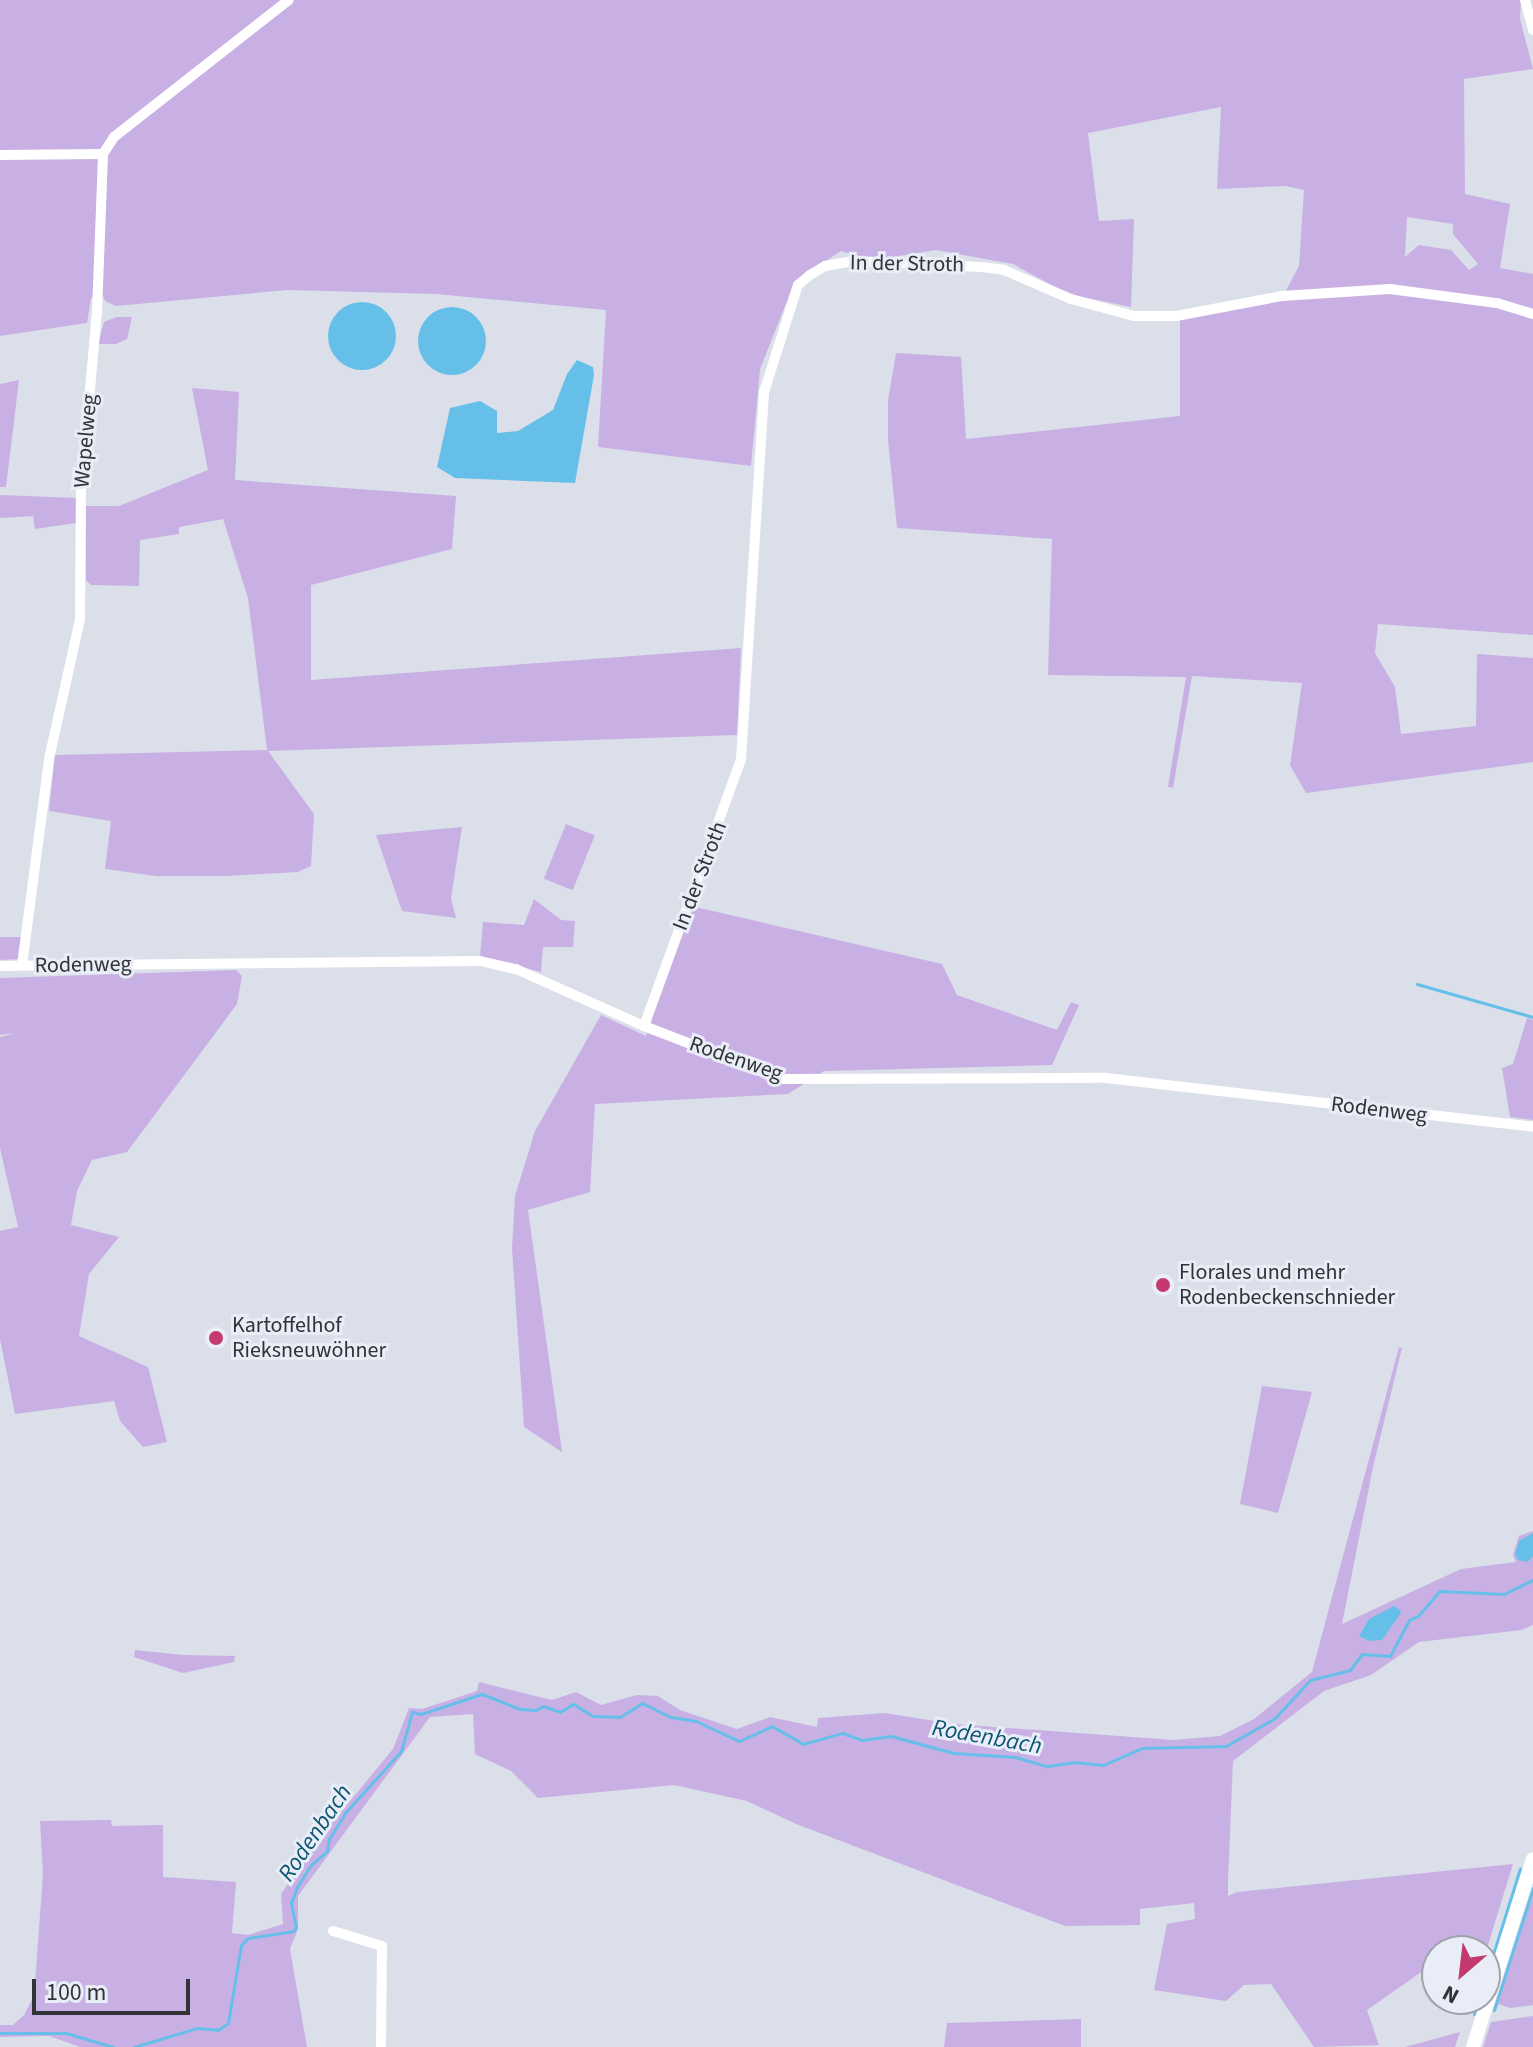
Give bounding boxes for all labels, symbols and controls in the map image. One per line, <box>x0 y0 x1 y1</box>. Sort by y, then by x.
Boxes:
street label: In der Stroth <box>850 250 964 278</box>
street label: Wapelweg <box>69 393 103 489</box>
street label: In der Stroth <box>667 818 733 934</box>
street label: Rodenweg <box>34 951 132 979</box>
street label: Rodenweg <box>686 1031 786 1087</box>
street label: Rodenweg <box>1329 1091 1429 1129</box>
place label: Florales und mehr Rodenbeckenschnieder <box>1179 1259 1395 1310</box>
marker: Florales und mehr Rodenbeckenschnieder <box>1154 1276 1172 1294</box>
place label: Kartoffelhof Rieksneuwöhner <box>232 1312 386 1364</box>
marker: Kartoffelhof Rieksneuwöhner <box>207 1329 225 1347</box>
water label: Rodenbach <box>930 1713 1044 1761</box>
water label: Rodenbach <box>272 1779 358 1887</box>
north arrow <box>1421 1935 1501 2015</box>
scale bar <box>36 1963 194 2013</box>
text: 100 m <box>46 1975 106 2010</box>
text: N <box>1437 1977 1465 2012</box>

